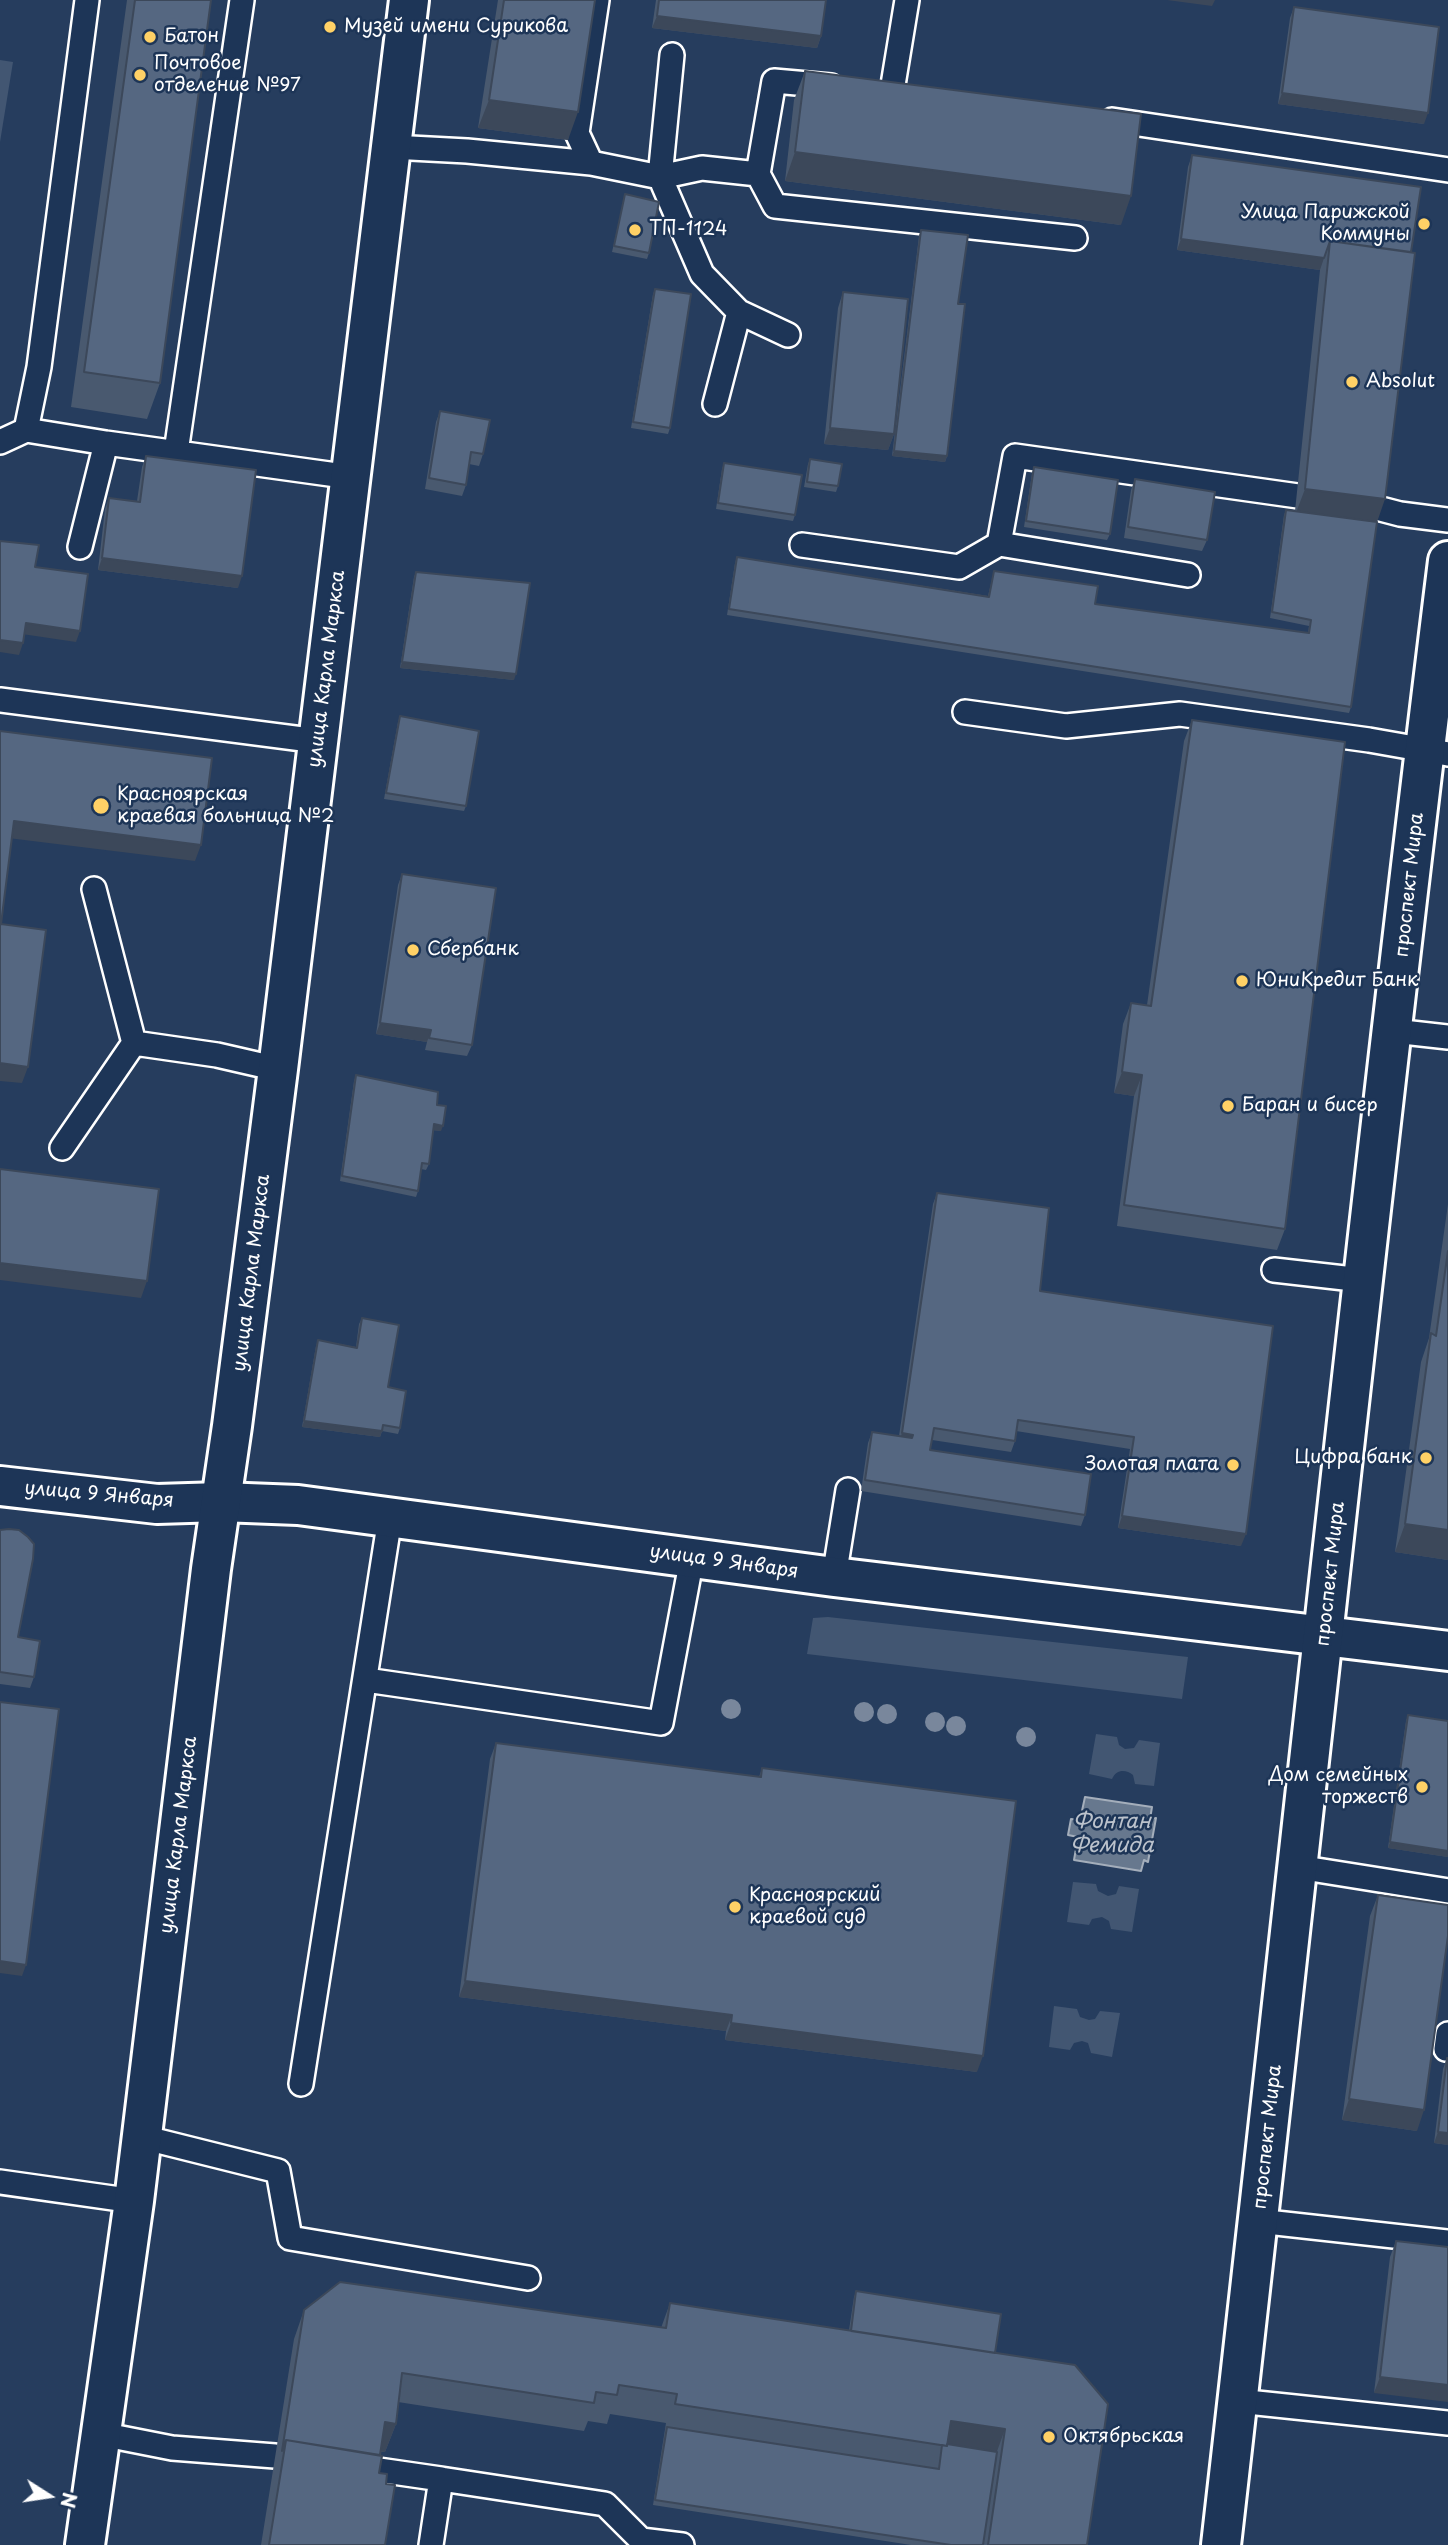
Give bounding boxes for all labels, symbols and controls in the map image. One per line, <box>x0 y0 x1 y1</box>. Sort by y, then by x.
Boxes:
place label: Музей имени Сурикова <box>344 16 568 38</box>
marker: Музей имени Сурикова <box>322 19 338 35</box>
place label: Батон <box>164 26 219 48</box>
marker: Батон <box>142 29 158 45</box>
place label: Почтовое отделение №97 <box>154 53 301 97</box>
marker: Почтовое отделение №97 <box>132 67 148 83</box>
place label: Улица Парижской Коммуны <box>1241 202 1410 246</box>
marker: Улица Парижской Коммуны <box>1416 216 1432 232</box>
place label: ТП-1124 <box>649 219 727 241</box>
marker: ТП-1124 <box>627 222 643 238</box>
place label: Absolut <box>1366 371 1435 393</box>
marker: Absolut <box>1344 374 1360 390</box>
street label: улица Карла Маркса <box>304 569 350 769</box>
place label: Красноярская краевая больница №2 <box>117 784 334 828</box>
marker: Красноярская краевая больница №2 <box>91 796 111 816</box>
street label: проспект Мира <box>1391 812 1429 958</box>
place label: Сбербанк <box>427 939 519 961</box>
marker: Сбербанк <box>405 942 421 958</box>
place label: ЮниКредит Банк <box>1256 970 1418 992</box>
marker: ЮниКредит Банк <box>1234 973 1250 989</box>
place label: Баран и бисер <box>1242 1095 1378 1117</box>
marker: Баран и бисер <box>1220 1098 1236 1114</box>
street label: улица Карла Маркса <box>229 1173 275 1373</box>
place label: Цифра банк <box>1294 1447 1412 1469</box>
marker: Цифра банк <box>1418 1450 1434 1466</box>
place label: Золотая плата <box>1085 1454 1219 1476</box>
marker: Золотая плата <box>1225 1457 1241 1473</box>
street label: улица 9 Января <box>23 1477 175 1513</box>
street label: проспект Мира <box>1312 1501 1350 1647</box>
street label: улица 9 Января <box>648 1540 800 1584</box>
street label: улица Карла Маркса <box>156 1735 202 1935</box>
place label: Дом семейных торжеств <box>1269 1765 1408 1809</box>
marker: Дом семейных торжеств <box>1414 1779 1430 1795</box>
water label: Фонтан Фемида <box>1070 1809 1154 1859</box>
place label: Красноярский краевой суд <box>749 1885 880 1929</box>
marker: Красноярский краевой суд <box>727 1899 743 1915</box>
street label: проспект Мира <box>1249 2064 1287 2210</box>
place label: Октябрьская <box>1063 2426 1184 2448</box>
marker: Октябрьская <box>1041 2429 1057 2445</box>
north arrow <box>14 2461 84 2531</box>
text: N <box>54 2490 85 2511</box>

